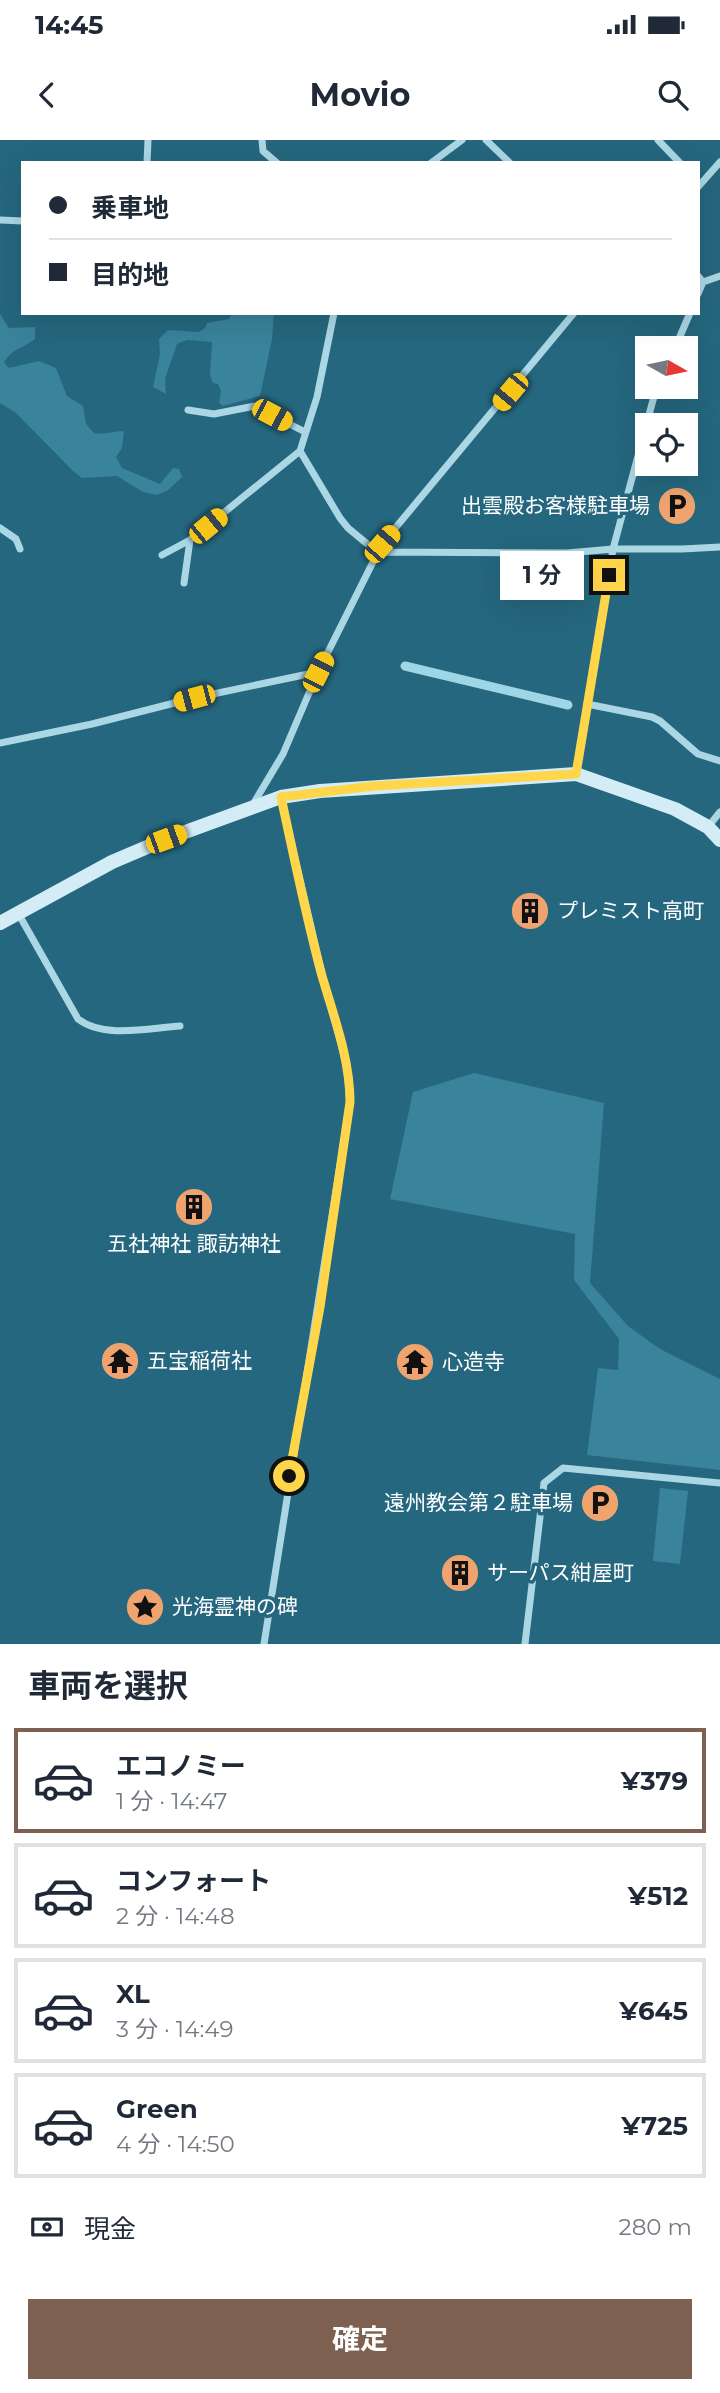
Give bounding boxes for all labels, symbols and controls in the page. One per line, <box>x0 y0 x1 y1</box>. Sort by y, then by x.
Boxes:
text: 14:45 <box>35 9 104 41</box>
text: Movio <box>310 75 410 114</box>
icon: back <box>28 76 66 114</box>
icon: search <box>654 76 692 114</box>
text: 乗車地 <box>91 192 169 224</box>
text: 目的地 <box>91 259 169 291</box>
north arrow <box>635 336 698 399</box>
map controls <box>635 336 698 476</box>
car <box>489 369 532 415</box>
car <box>249 396 296 434</box>
button: locate <box>635 413 698 476</box>
parking icon: 出雲殿お客様駐車場 <box>656 485 698 527</box>
place label: 出雲殿お客様駐車場 <box>461 493 650 518</box>
car <box>186 505 231 547</box>
car <box>361 521 404 567</box>
callout: 1 分 <box>500 550 584 600</box>
route end <box>593 559 625 591</box>
text: 1 分 <box>523 561 561 589</box>
car <box>300 649 337 695</box>
car <box>171 682 218 714</box>
car <box>143 822 190 856</box>
building icon: プレミスト高町 <box>509 890 551 932</box>
place label: プレミスト高町 <box>557 898 704 923</box>
building icon: 五社神社 諏訪神社 <box>173 1186 215 1228</box>
place label: 五社神社 諏訪神社 <box>107 1231 281 1256</box>
temple icon: 五宝稲荷社 <box>99 1340 141 1382</box>
temple icon: 心造寺 <box>394 1341 436 1383</box>
place label: 五宝稲荷社 <box>147 1348 252 1373</box>
place label: 心造寺 <box>442 1349 505 1374</box>
route start <box>273 1460 305 1492</box>
parking icon: 遠州教会第２駐車場 <box>579 1482 621 1524</box>
place label: 遠州教会第２駐車場 <box>384 1490 573 1515</box>
building icon: サーパス紺屋町 <box>439 1552 481 1594</box>
place label: サーパス紺屋町 <box>487 1560 634 1585</box>
place icon: 光海霊神の碑 <box>124 1586 166 1628</box>
place label: 光海霊神の碑 <box>172 1594 298 1619</box>
text: 車両を選択 <box>28 1666 188 1705</box>
icon: car <box>32 1749 95 1812</box>
text: エコノミー <box>116 1750 246 1782</box>
text: ¥379 <box>621 1765 688 1797</box>
text: 1 分 · 14:47 <box>116 1787 227 1815</box>
icon: car <box>32 1864 95 1927</box>
text: コンフォート <box>116 1865 271 1897</box>
text: ¥512 <box>628 1880 688 1912</box>
text: 2 分 · 14:48 <box>116 1902 235 1930</box>
text: XL <box>116 1978 150 2010</box>
icon: car <box>32 1979 95 2042</box>
text: ¥645 <box>619 1995 688 2027</box>
text: 3 分 · 14:49 <box>116 2015 233 2043</box>
text: Green <box>116 2093 198 2125</box>
icon: car <box>32 2094 95 2157</box>
text: ¥725 <box>621 2110 688 2142</box>
text: 4 分 · 14:50 <box>116 2130 235 2158</box>
icon: cash <box>28 2208 66 2246</box>
text: 現金 <box>84 2213 136 2245</box>
text: 280 m <box>619 2213 692 2241</box>
button: 確定 <box>28 2299 692 2379</box>

